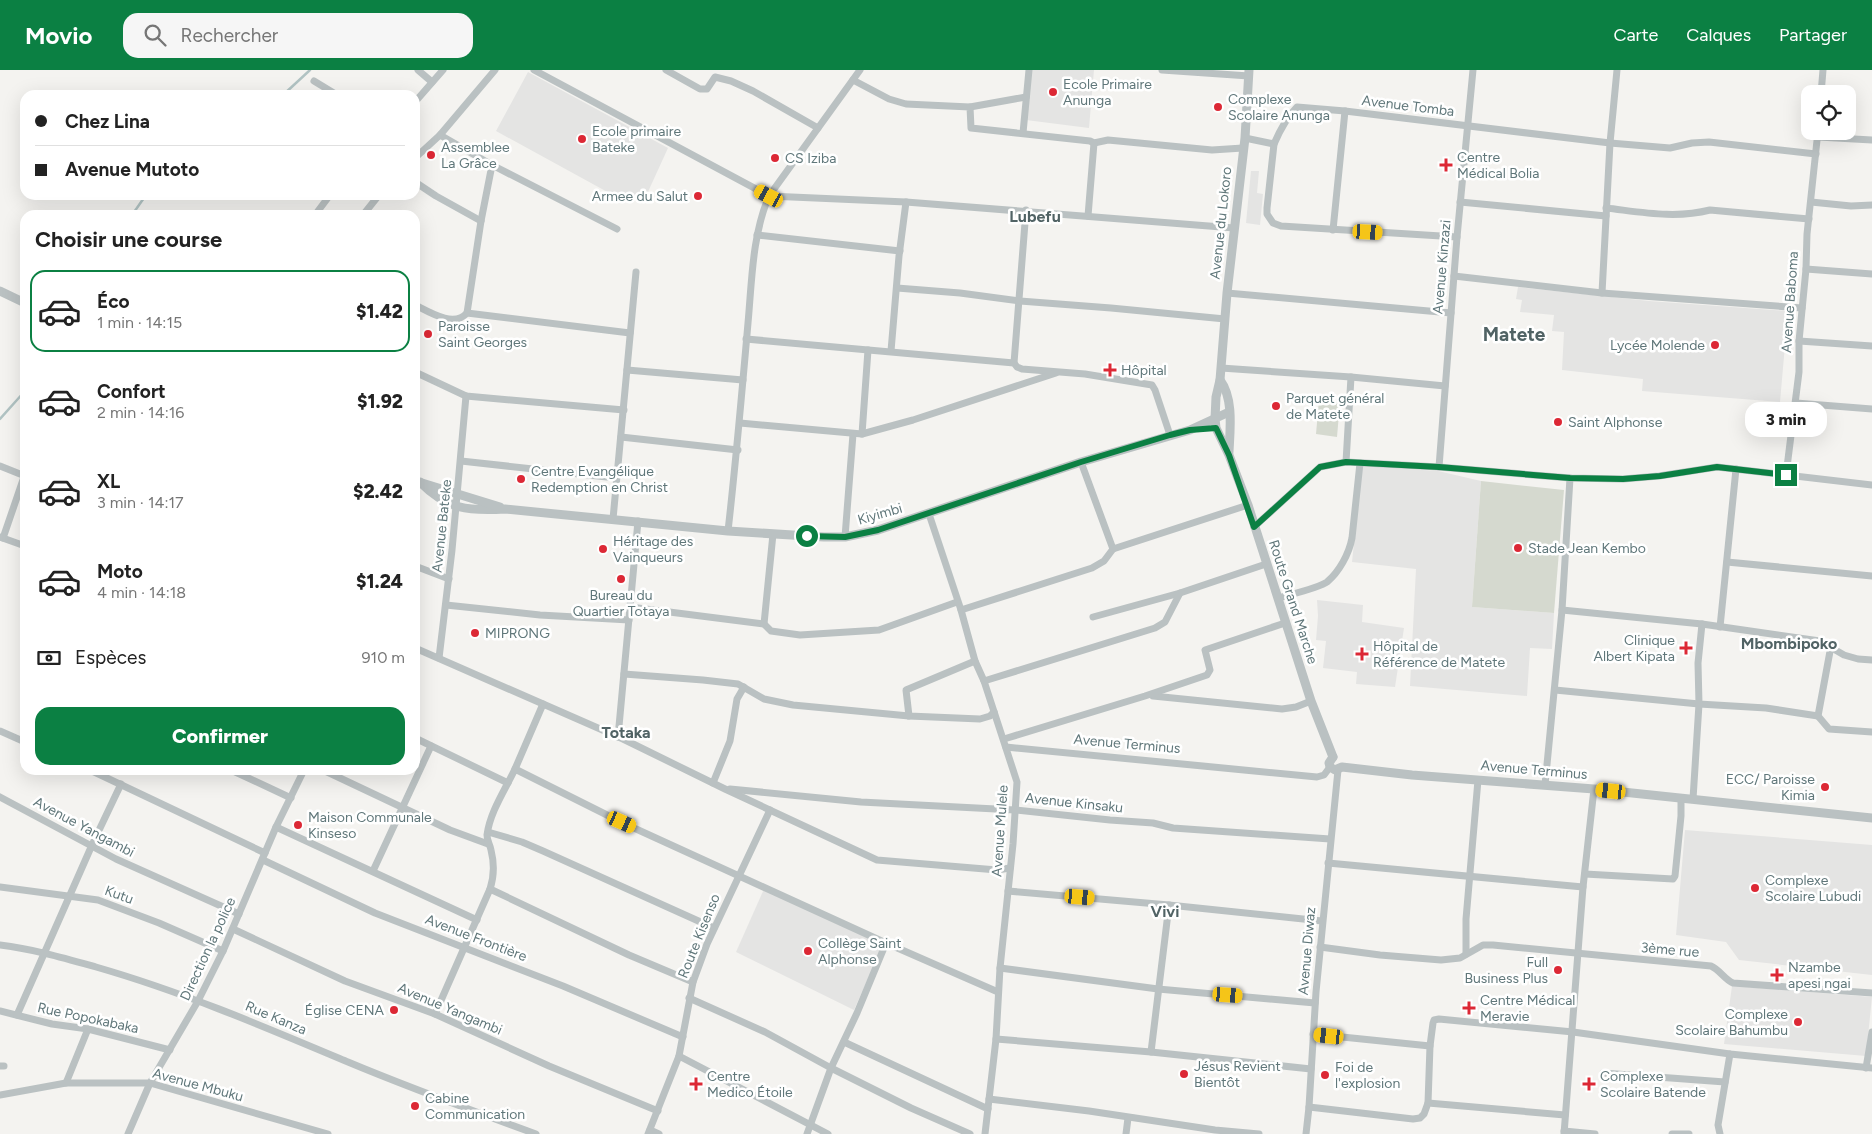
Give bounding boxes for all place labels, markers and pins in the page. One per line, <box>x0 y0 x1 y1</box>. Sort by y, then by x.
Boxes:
place label: Ecole Primaire Anunga <box>1063 76 1152 109</box>
marker: Ecole Primaire Anunga <box>1047 86 1059 98</box>
place label: Complexe Scolaire Anunga <box>1228 91 1330 124</box>
marker: Complexe Scolaire Anunga <box>1212 101 1224 113</box>
place label: Ecole primaire Bateke <box>592 123 681 156</box>
marker: Ecole primaire Bateke <box>576 133 588 145</box>
place label: Assemblee La Grâce <box>441 139 510 172</box>
marker: Assemblee La Grâce <box>425 149 437 161</box>
place label: Centre Médical Bolia <box>1457 149 1539 182</box>
place label: CS Iziba <box>785 150 836 167</box>
marker: CS Iziba <box>769 152 781 164</box>
marker: Centre Médical Bolia <box>1439 158 1453 172</box>
place label: Armee du Salut <box>592 188 688 205</box>
marker: Armee du Salut <box>692 190 704 202</box>
place label: Paroisse Saint Georges <box>438 318 527 351</box>
marker: Paroisse Saint Georges <box>422 328 434 340</box>
place label: Lycée Molende <box>1610 337 1705 354</box>
marker: Lycée Molende <box>1709 339 1721 351</box>
place label: Hôpital <box>1121 362 1167 379</box>
marker: Hôpital <box>1103 363 1117 377</box>
place label: Parquet général de Matete <box>1286 390 1384 423</box>
marker: Parquet général de Matete <box>1270 400 1282 412</box>
place label: Saint Alphonse <box>1568 414 1663 431</box>
marker: Saint Alphonse <box>1552 416 1564 428</box>
place label: Centre Evangélique Redemption en Christ <box>531 463 668 496</box>
marker: Centre Evangélique Redemption en Christ <box>515 473 527 485</box>
place label: Héritage des Vainqueurs <box>613 533 693 566</box>
place label: Stade Jean Kembo <box>1528 540 1646 557</box>
marker: Stade Jean Kembo <box>1512 542 1524 554</box>
marker: Héritage des Vainqueurs <box>597 543 609 555</box>
marker: Bureau du Quartier Totaya <box>615 573 627 585</box>
place label: Bureau du Quartier Totaya <box>573 587 669 620</box>
place label: MIPRONG <box>485 625 550 642</box>
marker: MIPRONG <box>469 627 481 639</box>
place label: Clinique Albert Kipata <box>1594 632 1675 665</box>
place label: Hôpital de Référence de Matete <box>1373 638 1506 671</box>
marker: Clinique Albert Kipata <box>1679 641 1693 655</box>
marker: Hôpital de Référence de Matete <box>1355 647 1369 661</box>
place label: ECC/ Paroisse Kimia <box>1726 771 1815 804</box>
marker: ECC/ Paroisse Kimia <box>1819 781 1831 793</box>
place label: Maison Communale Kinseso <box>308 809 432 842</box>
marker: Maison Communale Kinseso <box>292 819 304 831</box>
place label: Complexe Scolaire Lubudi <box>1765 872 1861 905</box>
marker: Complexe Scolaire Lubudi <box>1749 882 1761 894</box>
place label: Collège Saint Alphonse <box>818 935 901 968</box>
marker: Collège Saint Alphonse <box>802 945 814 957</box>
place label: Full Business Plus <box>1464 954 1548 987</box>
place label: Nzambe apesi ngai <box>1788 959 1851 992</box>
marker: Full Business Plus <box>1552 964 1564 976</box>
marker: Nzambe apesi ngai <box>1770 968 1784 982</box>
place label: Centre Médical Meravie <box>1480 992 1575 1025</box>
marker: Centre Médical Meravie <box>1462 1001 1476 1015</box>
place label: Église CENA <box>305 1002 385 1019</box>
marker: Église CENA <box>388 1004 400 1016</box>
place label: Complexe Scolaire Bahumbu <box>1675 1006 1788 1039</box>
marker: Complexe Scolaire Bahumbu <box>1792 1016 1804 1028</box>
place label: Jésus Revient Bientôt <box>1194 1058 1281 1091</box>
place label: Foi de l'explosion <box>1335 1059 1400 1092</box>
place label: Centre Medico Étoile <box>707 1068 793 1101</box>
marker: Jésus Revient Bientôt <box>1178 1068 1190 1080</box>
place label: Complexe Scolaire Batende <box>1600 1068 1706 1101</box>
marker: Foi de l'explosion <box>1319 1069 1331 1081</box>
marker: Centre Medico Étoile <box>689 1077 703 1091</box>
marker: Complexe Scolaire Batende <box>1582 1077 1596 1091</box>
place label: Cabine Communication <box>425 1090 525 1123</box>
marker: Cabine Communication <box>409 1100 421 1112</box>

